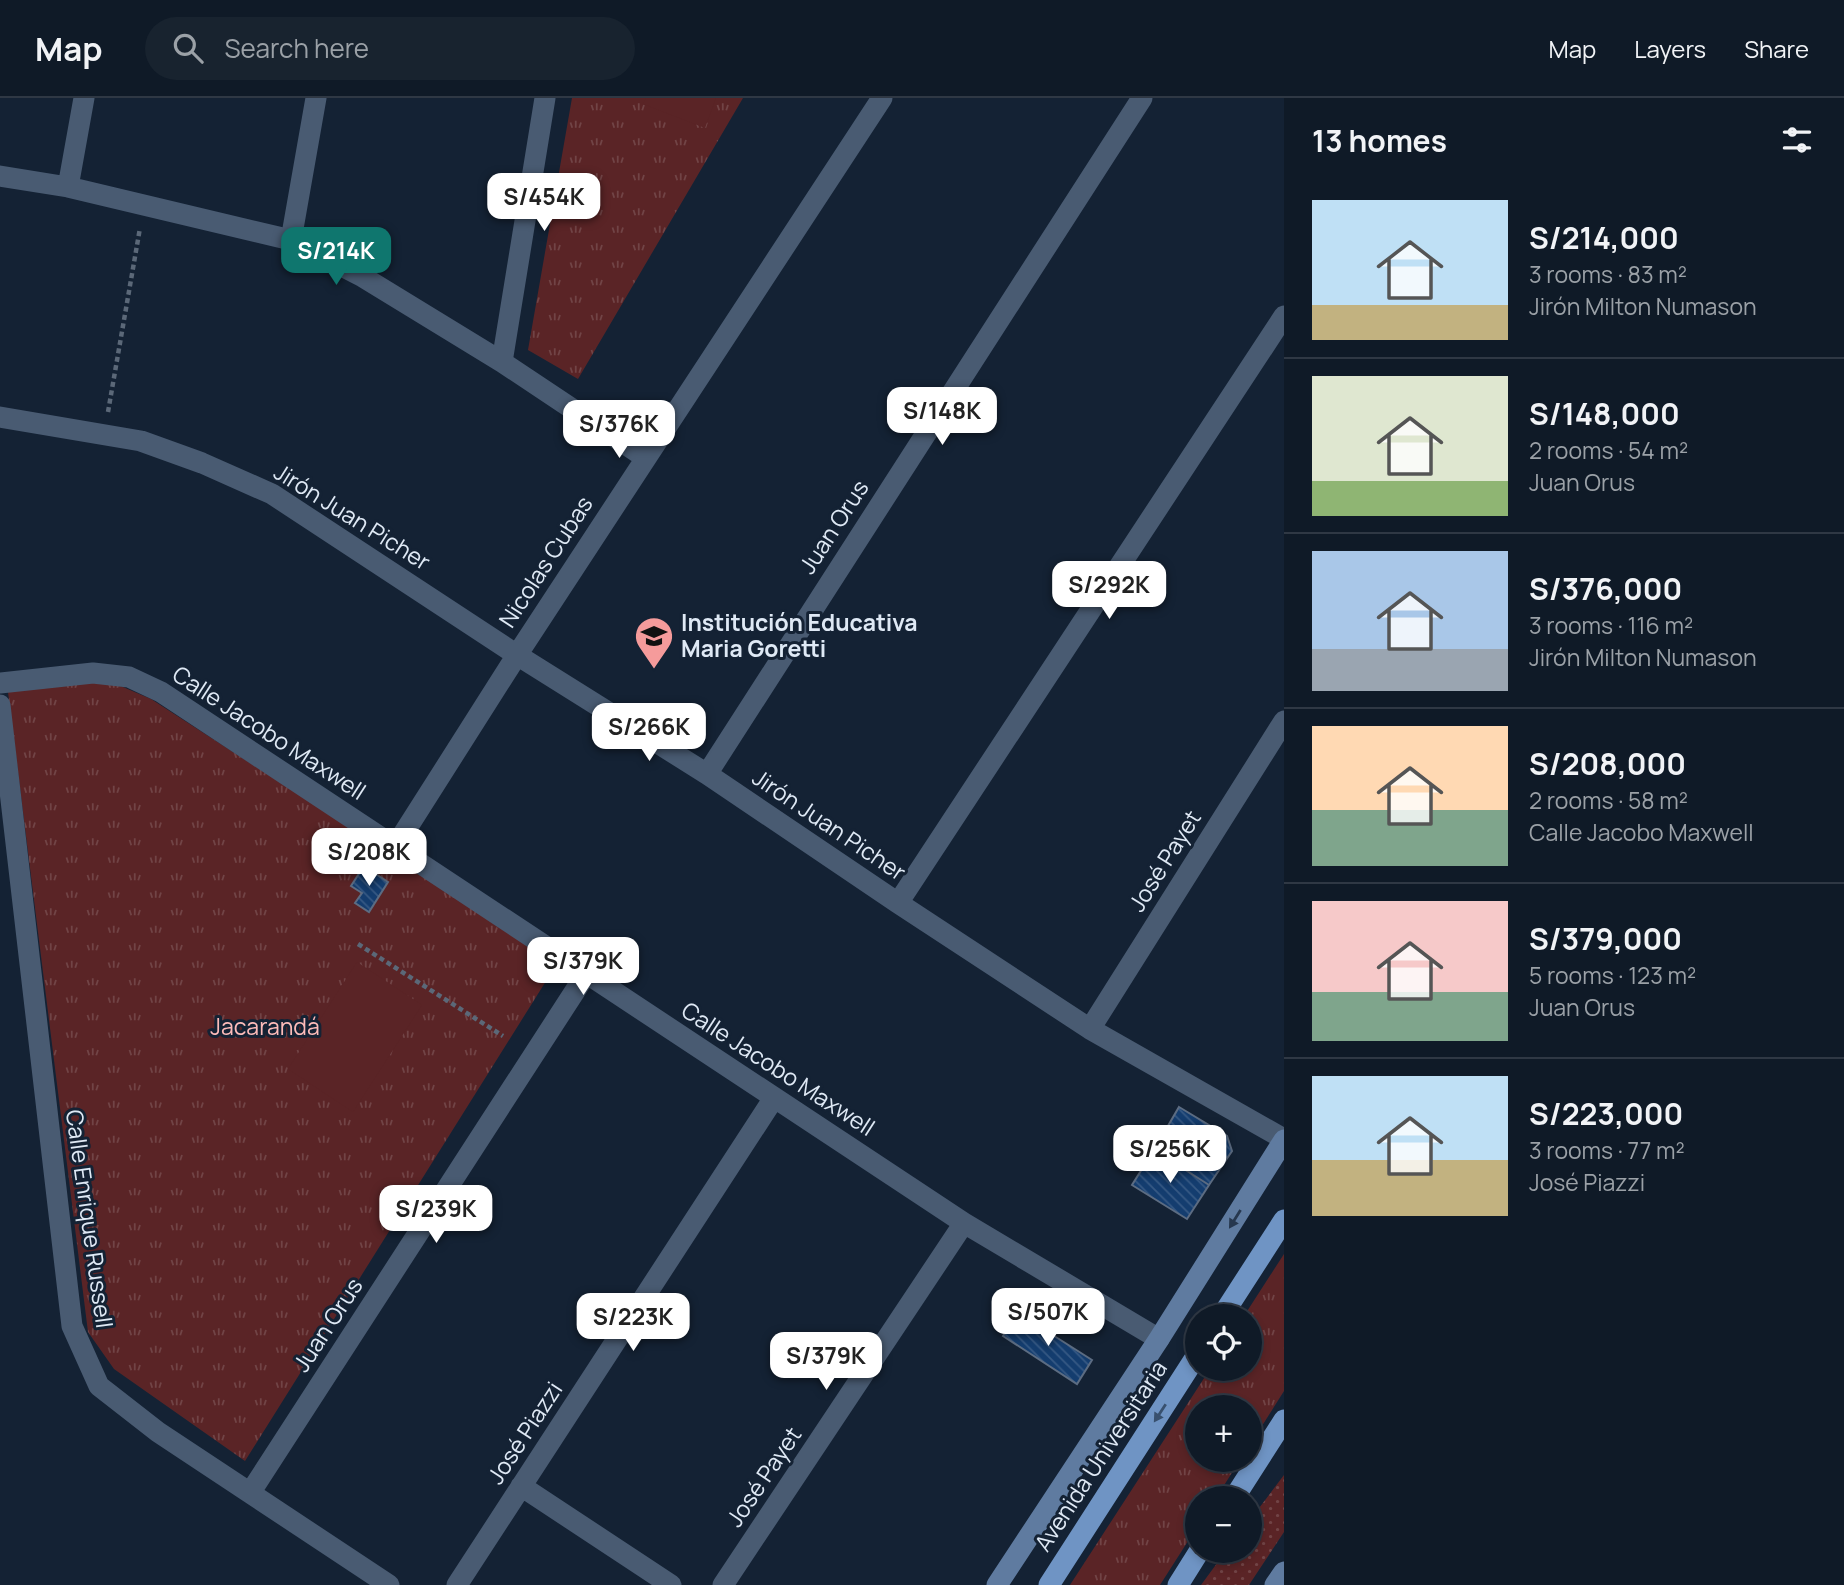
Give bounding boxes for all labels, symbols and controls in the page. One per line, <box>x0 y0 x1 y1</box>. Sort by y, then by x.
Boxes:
search box <box>145 17 635 80</box>
text: Map <box>35 26 103 71</box>
icon: search <box>169 29 207 67</box>
text: Search here <box>225 30 369 66</box>
text: Map <box>1549 32 1596 65</box>
text: Layers <box>1634 32 1706 65</box>
text: Share <box>1744 32 1809 65</box>
text: 13 homes <box>1312 120 1447 161</box>
icon: filters <box>1778 121 1816 159</box>
pin: S/454K <box>487 174 601 233</box>
text: S/454K <box>503 180 585 212</box>
text: S/214,000 <box>1529 217 1679 258</box>
pin: S/214K <box>279 228 393 287</box>
icon: home <box>1368 228 1452 312</box>
text: S/214K <box>297 234 375 266</box>
text: 3 rooms · 83 m² <box>1529 258 1687 290</box>
text: Jirón Milton Numason <box>1529 290 1757 322</box>
pin: S/148K <box>885 388 999 447</box>
text: S/148,000 <box>1529 393 1680 434</box>
text: S/148K <box>903 394 981 426</box>
pin: S/376K <box>562 400 676 460</box>
icon: home <box>1368 404 1452 488</box>
text: S/376K <box>579 407 659 439</box>
text: 2 rooms · 54 m² <box>1529 434 1688 466</box>
street label: Jirón Juan Picher <box>268 455 437 577</box>
text: Juan Orus <box>1529 466 1635 498</box>
street label: Juan Orus <box>791 473 875 580</box>
street label: Nicolas Cubas <box>491 490 600 633</box>
pin: S/292K <box>1052 561 1166 621</box>
text: S/292K <box>1068 568 1150 600</box>
text: S/376,000 <box>1529 568 1682 609</box>
icon: home <box>1368 579 1452 663</box>
place label: Institución Educativa Maria Goretti <box>681 606 918 664</box>
text: 3 rooms · 116 m² <box>1529 609 1693 641</box>
school or university icon: Institución Educativa Maria Goretti <box>633 615 675 670</box>
text: Jirón Milton Numason <box>1529 641 1757 673</box>
street label: Calle Jacobo Maxwell <box>167 658 372 807</box>
pin: S/266K <box>592 704 706 763</box>
text: S/266K <box>608 710 690 742</box>
text: S/208,000 <box>1529 743 1686 784</box>
icon: home <box>1368 754 1452 838</box>
street label: Jirón Juan Picher <box>747 761 913 887</box>
text: 2 rooms · 58 m² <box>1529 784 1688 816</box>
street label: José Payet <box>1120 804 1208 917</box>
text: Calle Jacobo Maxwell <box>1529 816 1754 848</box>
pin: S/208K <box>312 828 426 888</box>
text: S/208K <box>328 835 410 867</box>
text: S/379,000 <box>1529 918 1682 959</box>
icon: home <box>1368 929 1452 1013</box>
pin: S/379K <box>526 937 640 997</box>
text: S/379K <box>543 944 623 976</box>
text: 5 rooms · 123 m² <box>1529 959 1696 991</box>
text: Juan Orus <box>1529 991 1635 1023</box>
street label: Calle Jacobo Maxwell <box>676 994 881 1143</box>
park label: Jacarandá <box>210 1010 320 1042</box>
text: S/223,000 <box>1529 1093 1683 1134</box>
icon: home <box>1368 1104 1452 1188</box>
street label: Calle Enrique Russell <box>59 1108 121 1330</box>
pin: S/256K <box>1113 1126 1227 1185</box>
text: S/256K <box>1129 1132 1211 1164</box>
text: 3 rooms · 77 m² <box>1529 1134 1685 1166</box>
text: José Piazzi <box>1529 1166 1645 1198</box>
pin: S/239K <box>379 1186 493 1245</box>
text: S/239K <box>395 1192 477 1224</box>
one-way arrow <box>1228 1209 1241 1228</box>
street label: Juan Orus <box>285 1271 369 1378</box>
pin: S/507K <box>991 1288 1105 1348</box>
pin: S/223K <box>576 1294 690 1353</box>
text: S/507K <box>1008 1295 1088 1327</box>
text: S/223K <box>593 1300 673 1332</box>
map controls <box>1185 1304 1262 1563</box>
button: locate <box>1185 1304 1262 1381</box>
pin: S/379K <box>769 1332 883 1392</box>
text: S/379K <box>786 1339 866 1371</box>
street label: Avenida Universitaria <box>1026 1354 1174 1557</box>
street label: José Piazzi <box>479 1375 569 1490</box>
button: + <box>1185 1395 1262 1472</box>
one-way arrow <box>1154 1403 1167 1422</box>
street label: José Payet <box>718 1420 808 1533</box>
button: − <box>1185 1486 1262 1563</box>

